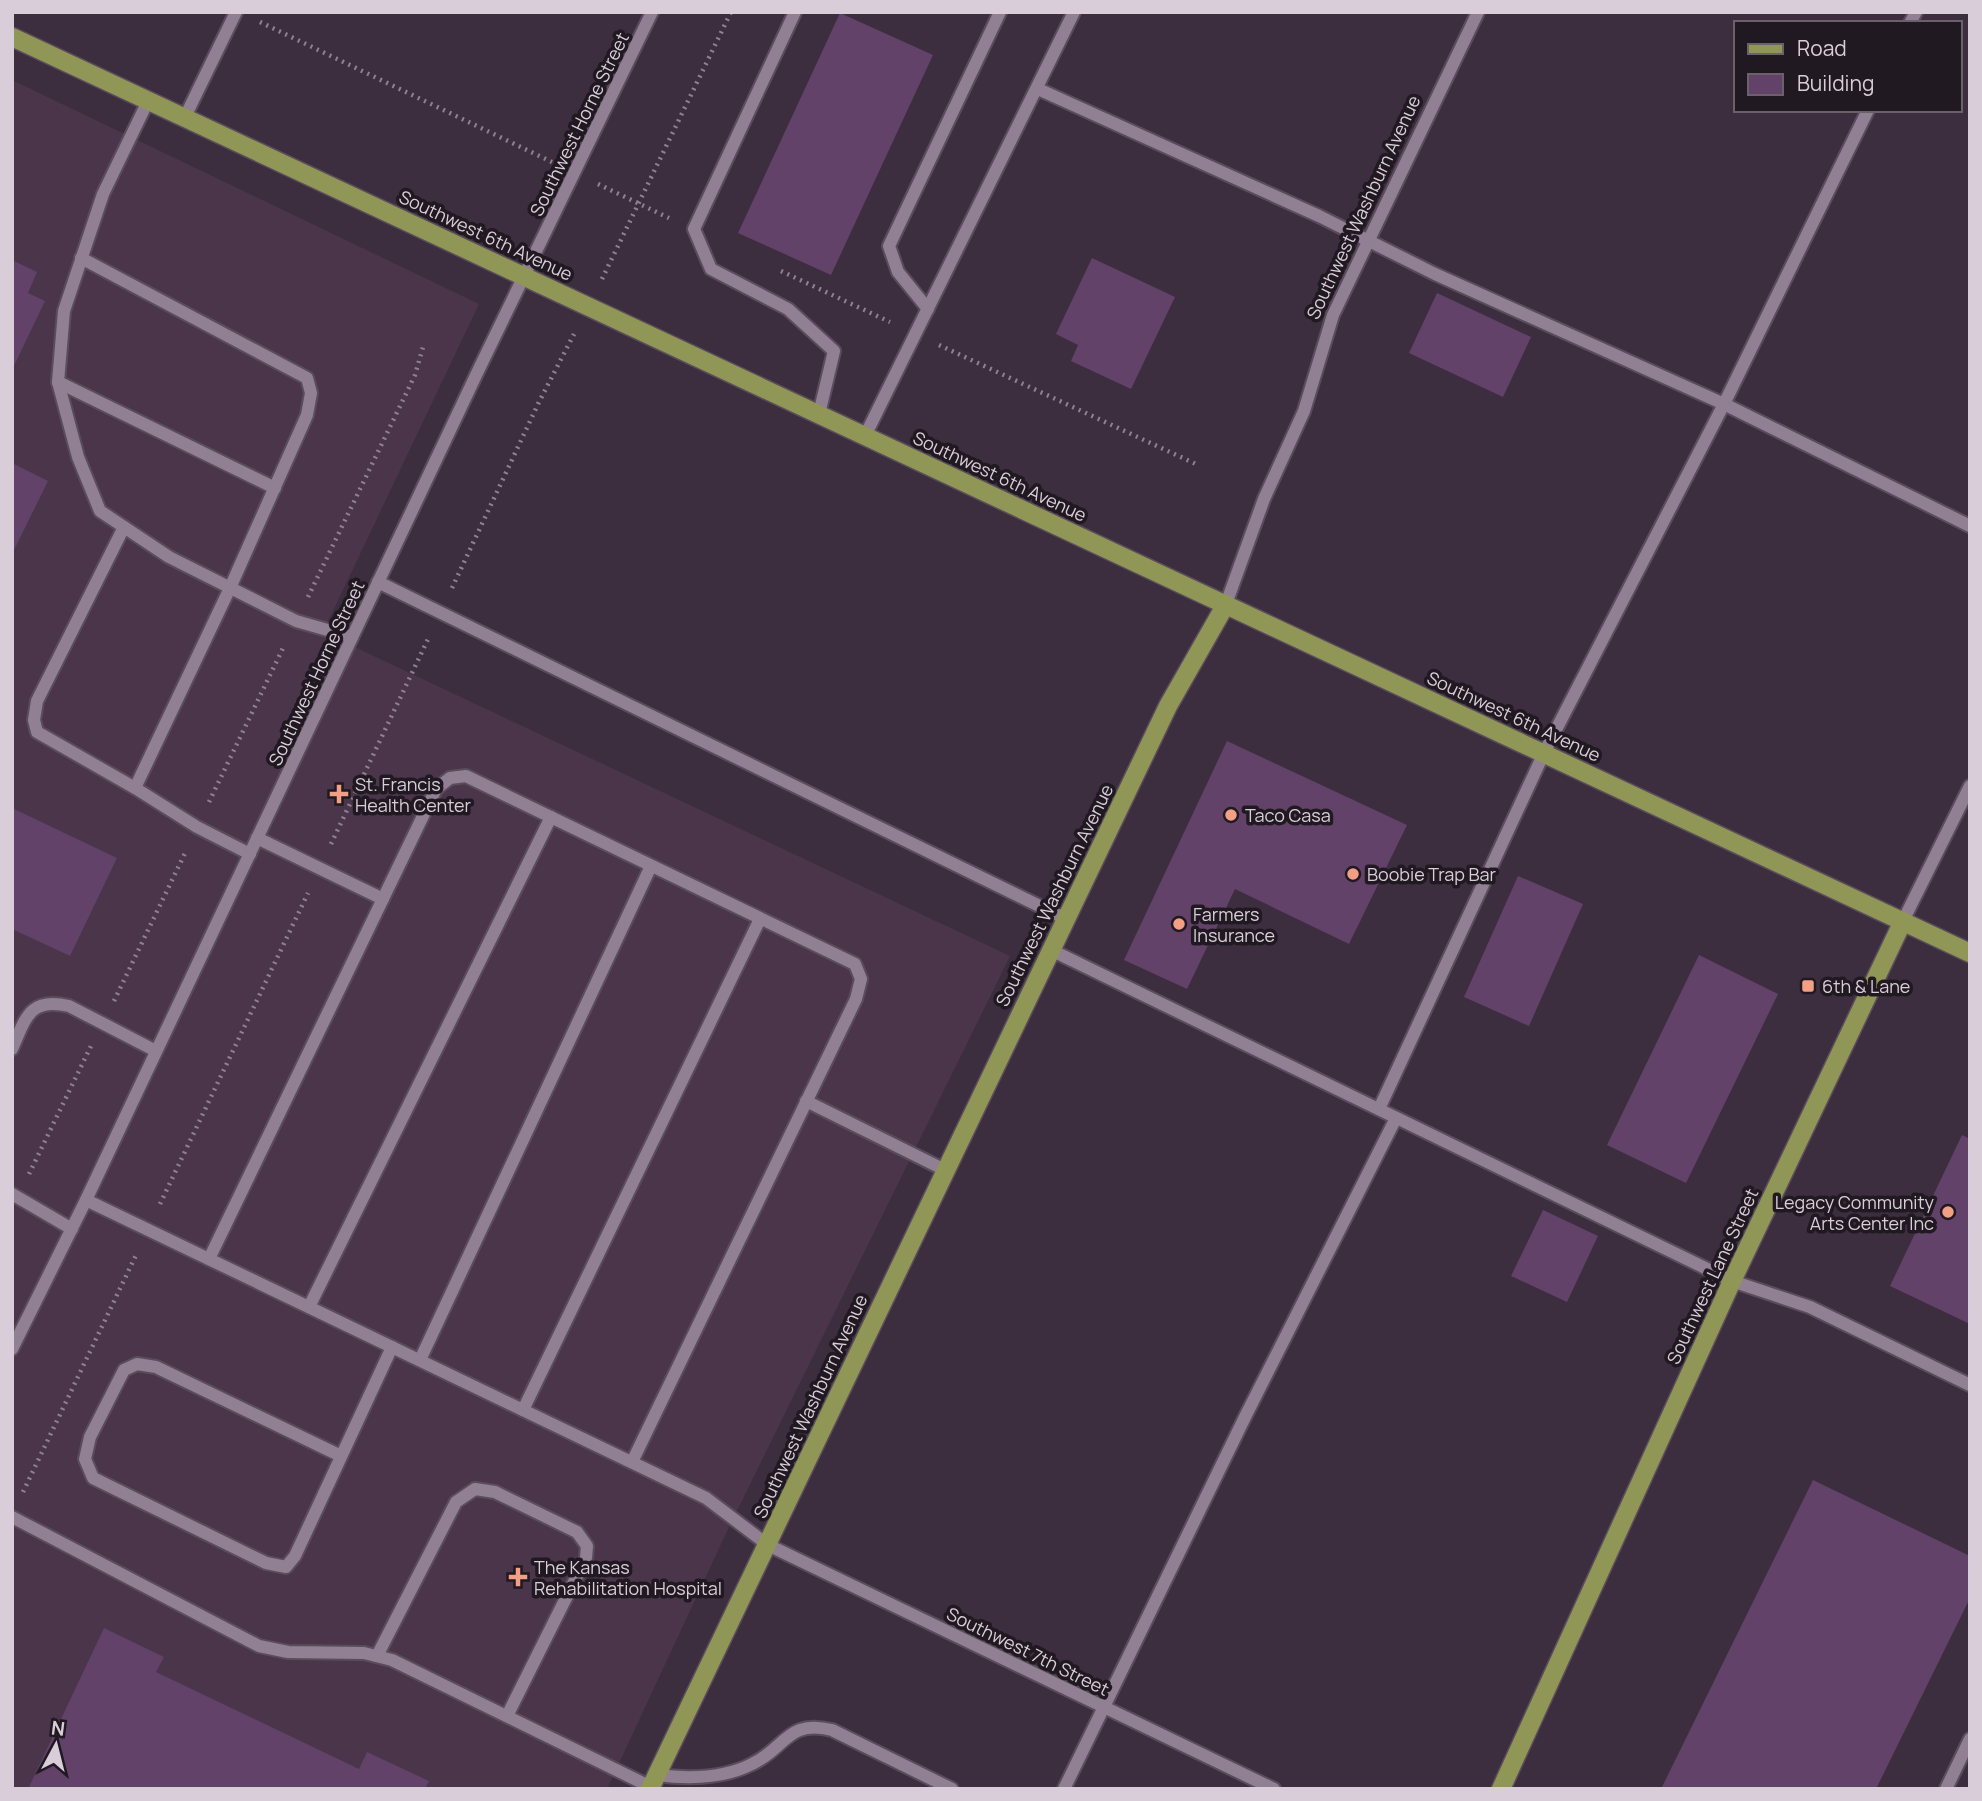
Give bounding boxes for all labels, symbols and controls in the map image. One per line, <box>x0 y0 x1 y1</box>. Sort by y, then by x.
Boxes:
legend <box>1734 21 1961 112</box>
street label: Southwest Horne Street <box>524 28 634 220</box>
text: Road <box>1797 34 1847 62</box>
text: Building <box>1797 69 1874 97</box>
street label: Southwest Washburn Avenue <box>1300 91 1426 323</box>
street label: Southwest 6th Avenue <box>395 184 577 286</box>
street label: Southwest 6th Avenue <box>909 425 1091 527</box>
street label: Southwest Horne Street <box>263 577 369 769</box>
street label: Southwest 6th Avenue <box>1423 665 1605 767</box>
place label: St. Francis Health Center <box>355 772 472 817</box>
street label: Southwest Washburn Avenue <box>990 780 1118 1010</box>
marker: St. Francis Health Center <box>329 784 349 804</box>
place label: Taco Casa <box>1245 803 1331 827</box>
marker: Taco Casa <box>1223 807 1239 823</box>
place label: Boobie Trap Bar <box>1367 862 1497 886</box>
marker: Boobie Trap Bar <box>1345 866 1361 882</box>
place label: Farmers Insurance <box>1193 902 1275 947</box>
marker: Farmers Insurance <box>1171 916 1187 932</box>
place label: 6th & Lane <box>1822 974 1910 998</box>
marker: 6th & Lane <box>1800 978 1816 994</box>
street label: Southwest Lane Street <box>1661 1184 1763 1368</box>
place label: Legacy Community Arts Center Inc <box>1775 1190 1935 1235</box>
marker: Legacy Community Arts Center Inc <box>1940 1204 1956 1220</box>
street label: Southwest Washburn Avenue <box>747 1290 873 1522</box>
place label: The Kansas Rehabilitation Hospital <box>534 1555 722 1600</box>
marker: The Kansas Rehabilitation Hospital <box>508 1567 528 1587</box>
street label: Southwest 7th Street <box>943 1601 1113 1701</box>
north arrow <box>21 1710 91 1780</box>
text: N <box>50 1714 66 1742</box>

